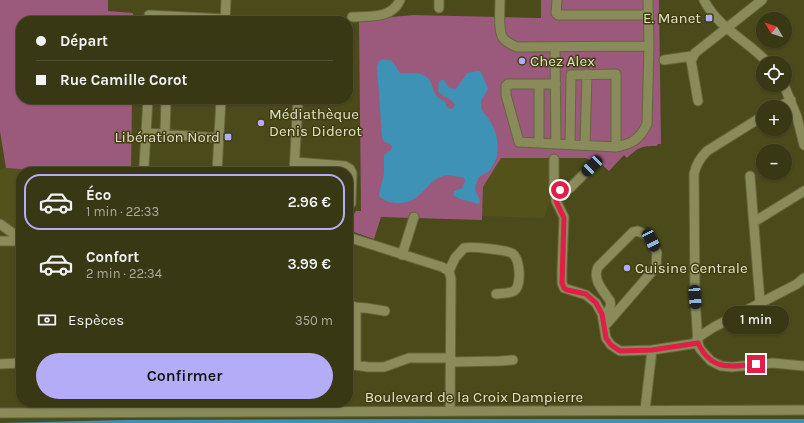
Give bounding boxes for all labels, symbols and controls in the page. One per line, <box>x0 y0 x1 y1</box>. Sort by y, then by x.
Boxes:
place label: E. Manet <box>643 9 701 27</box>
north arrow <box>756 12 792 48</box>
map controls <box>756 12 792 180</box>
marker: E. Manet <box>704 13 714 23</box>
text: Départ <box>60 32 108 50</box>
place label: Chez Alex <box>530 52 595 70</box>
marker: Chez Alex <box>517 56 527 66</box>
button: locate <box>756 56 792 92</box>
text: Rue Camille Corot <box>60 71 187 89</box>
button: + <box>756 100 792 136</box>
place label: Médiathèque Denis Diderot <box>269 105 362 140</box>
marker: Médiathèque Denis Diderot <box>256 118 266 128</box>
place label: Libération Nord <box>115 128 220 146</box>
marker: Libération Nord <box>223 132 233 142</box>
button: − <box>756 144 792 180</box>
car <box>579 153 605 179</box>
route start <box>551 181 569 199</box>
icon: car <box>38 184 74 220</box>
text: Éco <box>86 186 111 204</box>
text: 2.96 € <box>288 193 331 211</box>
text: 1 min · 22:33 <box>86 204 159 219</box>
car <box>640 227 662 253</box>
icon: car <box>38 246 74 282</box>
text: Confort <box>86 248 139 266</box>
text: 3.99 € <box>288 255 331 273</box>
place label: Cuisine Centrale <box>635 259 748 277</box>
marker: Cuisine Centrale <box>622 263 632 273</box>
text: 2 min · 22:34 <box>86 266 162 281</box>
car <box>688 285 702 309</box>
callout: 1 min <box>723 306 789 334</box>
icon: cash <box>36 309 58 331</box>
text: Espèces <box>68 311 124 329</box>
text: 1 min <box>740 312 772 327</box>
text: 350 m <box>295 313 333 328</box>
button: Confirmer <box>36 353 333 399</box>
route end <box>747 355 765 373</box>
street label: Boulevard de la Croix Dampierre <box>365 388 583 406</box>

